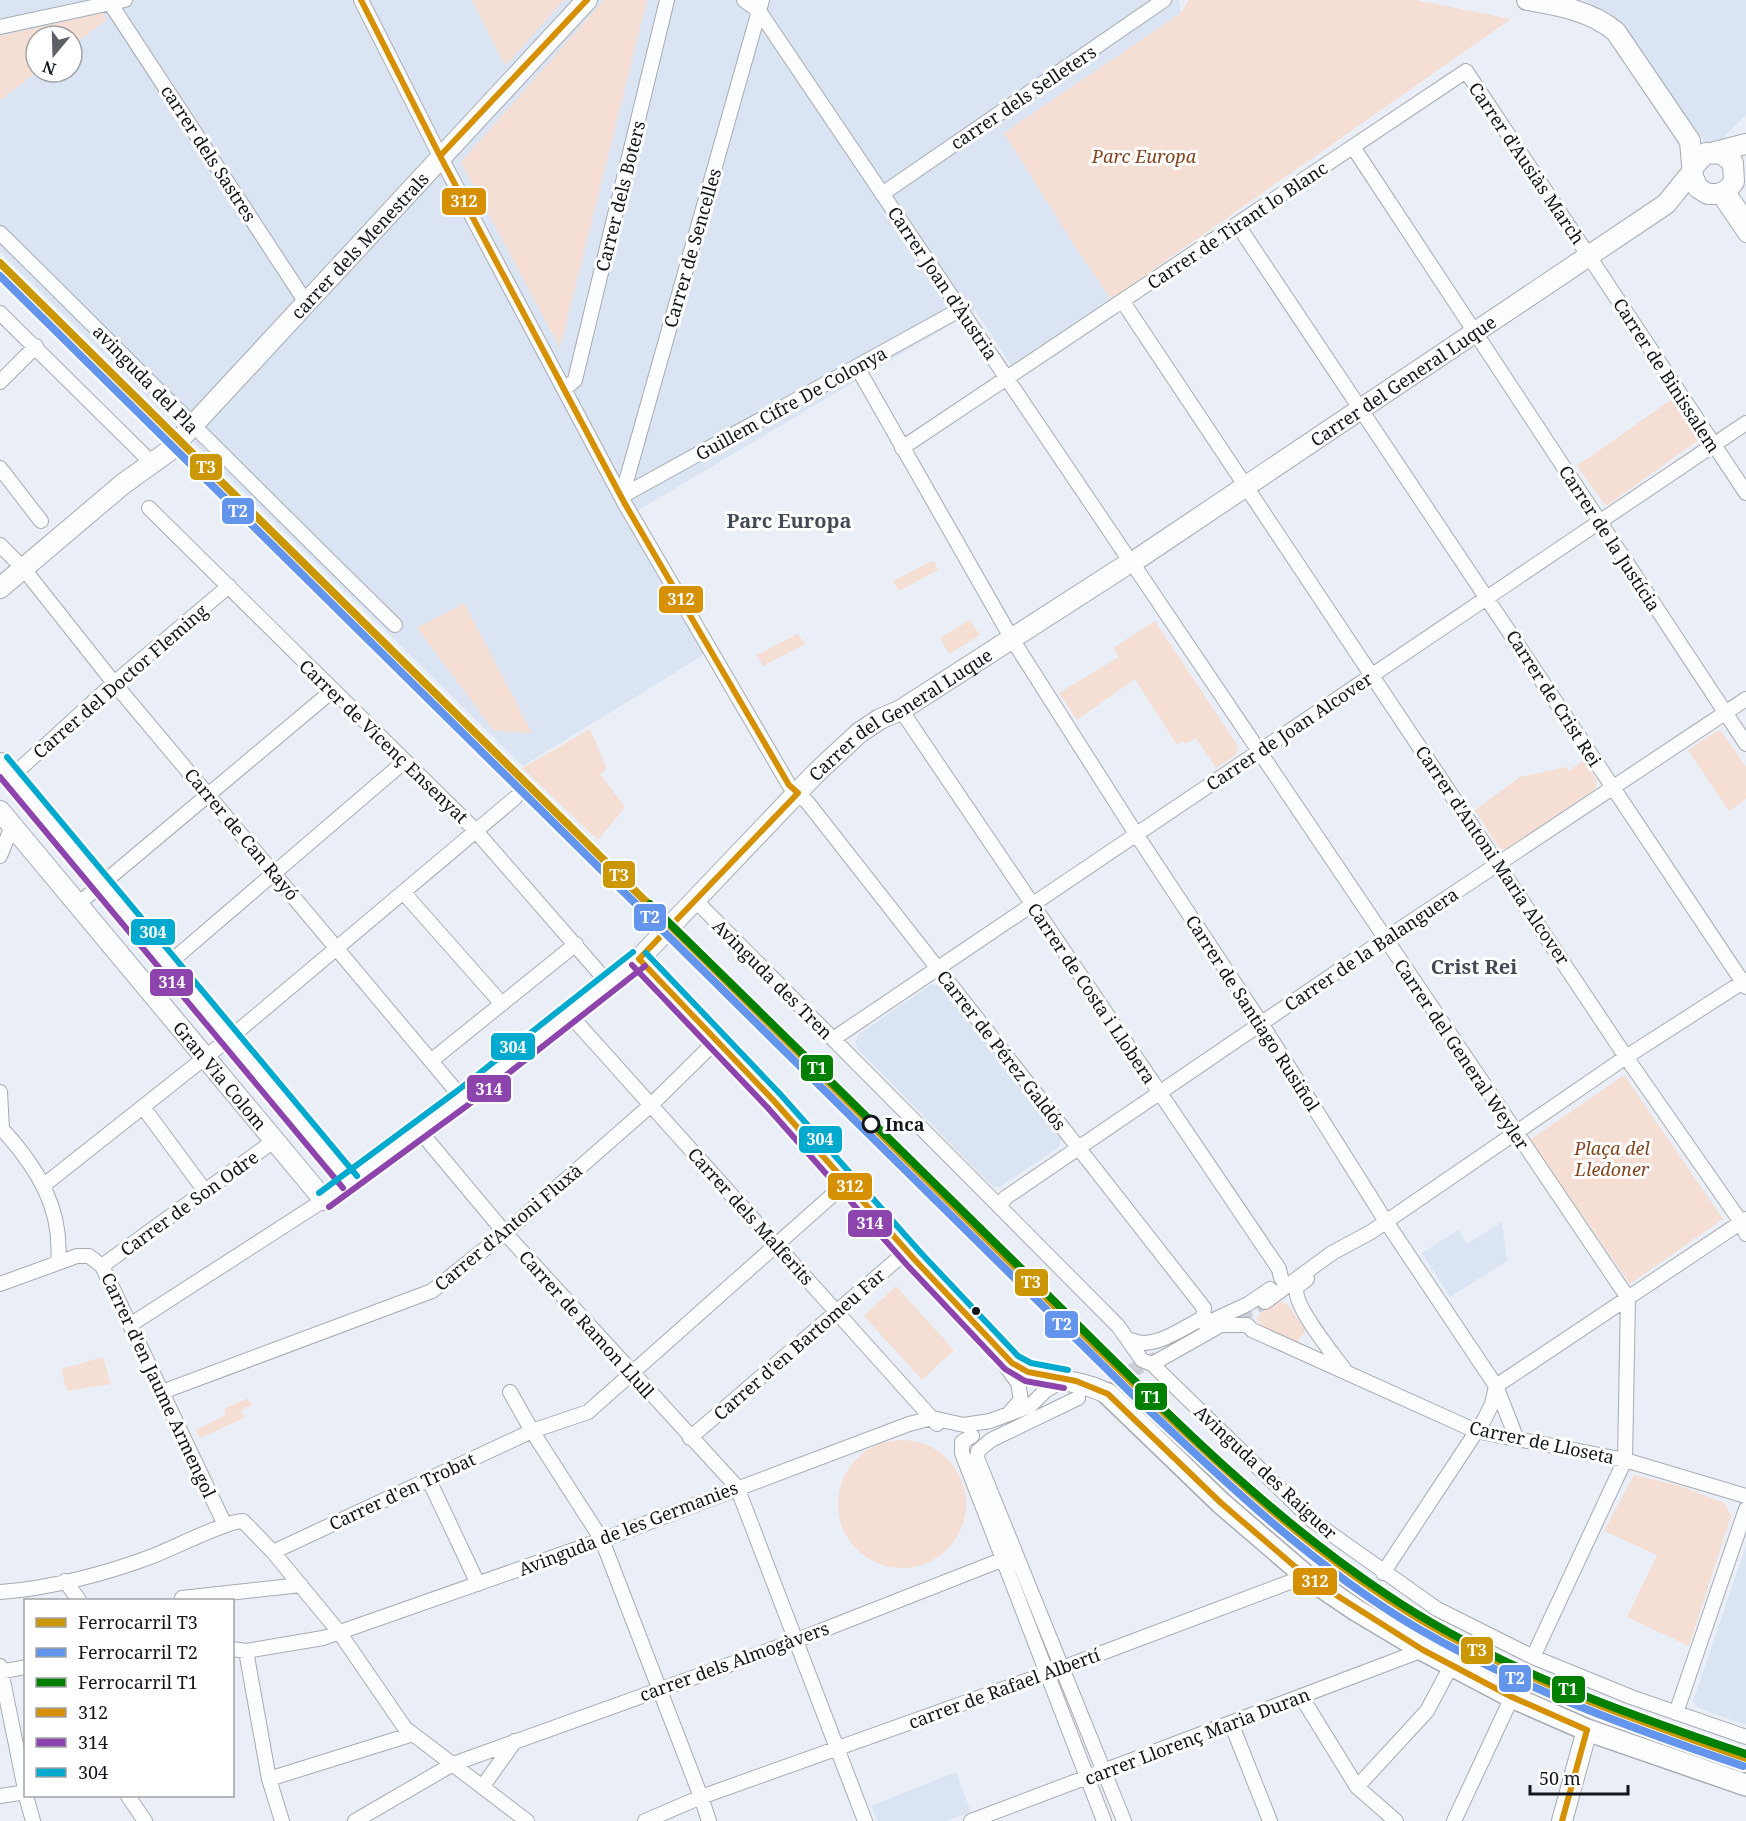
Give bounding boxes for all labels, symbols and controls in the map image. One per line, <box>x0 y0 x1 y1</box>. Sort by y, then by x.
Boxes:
north arrow <box>24 24 84 84</box>
street label: carrer dels Selleters <box>946 39 1100 155</box>
text: N <box>39 56 59 81</box>
street label: Carrer d'Ausiàs March <box>1464 77 1590 249</box>
street label: carrer dels Sastres <box>156 80 262 226</box>
street label: Carrer dels Boters <box>590 118 650 274</box>
park label: Parc Europa <box>1091 144 1197 168</box>
street label: Carrer de Tirant lo Blanc <box>1142 156 1332 294</box>
street label: Carrer de Sencelles <box>658 166 726 330</box>
street label: carrer dels Menestrals <box>285 167 434 324</box>
line badge: 312 <box>441 187 487 216</box>
text: 312 <box>450 190 478 212</box>
street label: Carrer Joan d'Àustria <box>883 202 1003 364</box>
street label: Carrer de Binissalem <box>1608 293 1726 457</box>
street label: Carrer del General Luque <box>1305 310 1501 452</box>
street label: avinguda del Pla <box>88 319 204 439</box>
street label: Guillem Cifre De Colonya <box>691 340 891 466</box>
line badge: T3 <box>189 453 223 481</box>
text: T3 <box>196 456 216 478</box>
street label: Carrer de la Justícia <box>1554 460 1666 616</box>
line badge: T2 <box>221 497 255 525</box>
text: T2 <box>228 500 248 522</box>
district label: Parc Europa <box>727 507 852 534</box>
line badge: 312 <box>658 585 704 614</box>
text: 312 <box>667 588 695 610</box>
street label: Carrer del Doctor Fleming <box>28 598 213 764</box>
street label: Carrer de Crist Rei <box>1501 625 1607 771</box>
street label: Carrer del General Luque <box>803 642 997 786</box>
street label: Carrer de Vicenç Ensenyat <box>294 654 474 828</box>
street label: Carrer de Joan Alcover <box>1201 666 1377 796</box>
street label: Carrer d'Antoni Maria Alcover <box>1410 741 1576 970</box>
street label: Carrer de Can Rayó <box>179 763 305 905</box>
line badge: T3 <box>602 860 636 889</box>
text: T3 <box>609 864 629 886</box>
street label: Carrer de la Balanguera <box>1279 882 1463 1016</box>
street label: Carrer de Costa i Llobera <box>1022 898 1162 1088</box>
line badge: T2 <box>633 903 667 932</box>
text: T2 <box>640 906 660 928</box>
street label: Carrer de Santiago Rusiñol <box>1180 910 1326 1116</box>
street label: Avinguda des Tren <box>708 914 839 1045</box>
line badge: 304 <box>130 918 176 946</box>
text: 304 <box>139 921 167 943</box>
district label: Crist Rei <box>1431 953 1517 980</box>
street label: Carrer del General Weyler <box>1389 954 1535 1155</box>
street label: Carrer de Pérez Galdós <box>932 965 1072 1135</box>
line badge: 314 <box>149 968 194 997</box>
text: 314 <box>158 971 186 993</box>
street label: Gran Via Colom <box>168 1016 272 1135</box>
line badge: 304 <box>490 1032 536 1061</box>
text: 304 <box>499 1036 527 1058</box>
line badge: T1 <box>800 1054 834 1082</box>
text: T1 <box>807 1057 827 1079</box>
line badge: 314 <box>466 1074 512 1103</box>
text: 314 <box>475 1078 503 1100</box>
place label: Inca <box>885 1112 925 1136</box>
marker: Inca <box>862 1115 880 1133</box>
line badge: 304 <box>798 1125 843 1154</box>
text: 304 <box>806 1128 834 1150</box>
park label: Plaça del Lledoner <box>1573 1136 1650 1181</box>
street label: Carrer dels Malferits <box>683 1142 819 1290</box>
street label: Carrer de Son Odre <box>115 1145 263 1261</box>
street label: Carrer d'Antoni Fluxà <box>429 1158 587 1296</box>
line badge: 312 <box>827 1172 873 1201</box>
text: 312 <box>836 1175 864 1197</box>
line badge: 314 <box>847 1209 893 1238</box>
text: 314 <box>856 1212 884 1234</box>
street label: Carrer de Ramon Llull <box>514 1245 660 1403</box>
street label: Carrer d'en Bartomeu Far <box>708 1262 890 1425</box>
line badge: T3 <box>1014 1268 1049 1297</box>
street label: Carrer d'en Jaume Armengol <box>96 1269 222 1502</box>
text: T3 <box>1021 1271 1041 1293</box>
unlabelled marker <box>970 1305 982 1317</box>
line badge: T2 <box>1044 1310 1079 1339</box>
text: T2 <box>1052 1313 1072 1335</box>
line badge: T1 <box>1134 1382 1168 1411</box>
text: T1 <box>1141 1386 1161 1408</box>
street label: Avinguda des Raiguer <box>1190 1400 1343 1545</box>
street label: Carrer de Lloseta <box>1467 1415 1617 1469</box>
street label: Carrer d'en Trobat <box>325 1447 479 1535</box>
street label: Avinguda de les Germanies <box>515 1475 741 1581</box>
line badge: 312 <box>1292 1567 1338 1596</box>
text: 312 <box>1301 1570 1329 1592</box>
legend <box>24 1599 234 1797</box>
text: Ferrocarril T3 <box>78 1610 198 1634</box>
street label: carrer dels Almogàvers <box>636 1616 832 1706</box>
line badge: T3 <box>1460 1636 1494 1665</box>
text: T3 <box>1467 1639 1487 1661</box>
text: Ferrocarril T2 <box>78 1640 198 1664</box>
street label: carrer de Rafael Albertí <box>905 1642 1103 1734</box>
line badge: T2 <box>1498 1664 1532 1693</box>
text: T2 <box>1505 1667 1525 1689</box>
text: Ferrocarril T1 <box>78 1670 198 1694</box>
line badge: T1 <box>1551 1675 1586 1704</box>
text: T1 <box>1558 1678 1578 1700</box>
street label: carrer Llorenç Maria Duran <box>1081 1682 1314 1790</box>
text: 312 <box>78 1700 108 1724</box>
text: 314 <box>78 1730 108 1754</box>
scale bar <box>1530 1758 1628 1796</box>
text: 304 <box>78 1760 108 1784</box>
text: 50 m <box>1539 1766 1581 1790</box>

